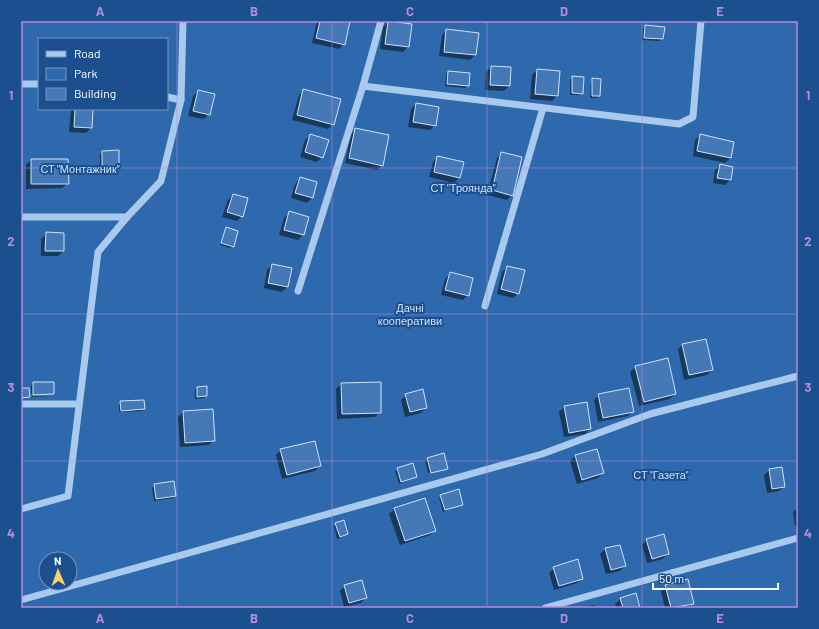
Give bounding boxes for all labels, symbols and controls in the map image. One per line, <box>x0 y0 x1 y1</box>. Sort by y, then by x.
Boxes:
text: A <box>96 3 105 19</box>
text: B <box>250 3 258 19</box>
text: C <box>406 3 414 19</box>
text: D <box>560 3 568 19</box>
text: E <box>716 3 724 19</box>
legend <box>38 38 168 110</box>
text: Road <box>74 46 101 60</box>
text: Park <box>74 66 98 80</box>
text: Building <box>74 86 116 100</box>
text: 1 <box>9 87 13 103</box>
text: 1 <box>806 87 810 103</box>
park label: СТ "Монтажник" <box>40 162 120 175</box>
park label: СТ "Троянда" <box>430 181 496 194</box>
text: 2 <box>7 233 15 249</box>
text: 2 <box>804 233 812 249</box>
park label: Дачні кооперативи <box>378 301 442 327</box>
text: 3 <box>7 379 15 395</box>
text: 3 <box>804 379 812 395</box>
park label: СТ "Газета" <box>633 468 689 481</box>
text: 4 <box>7 525 15 541</box>
text: 4 <box>804 525 812 541</box>
north arrow <box>38 551 78 591</box>
text: N <box>54 554 62 567</box>
scale bar <box>653 565 778 591</box>
text: 50 m <box>659 571 684 585</box>
text: A <box>96 610 105 626</box>
text: B <box>250 610 258 626</box>
text: C <box>406 610 414 626</box>
text: D <box>560 610 568 626</box>
text: E <box>716 610 724 626</box>

